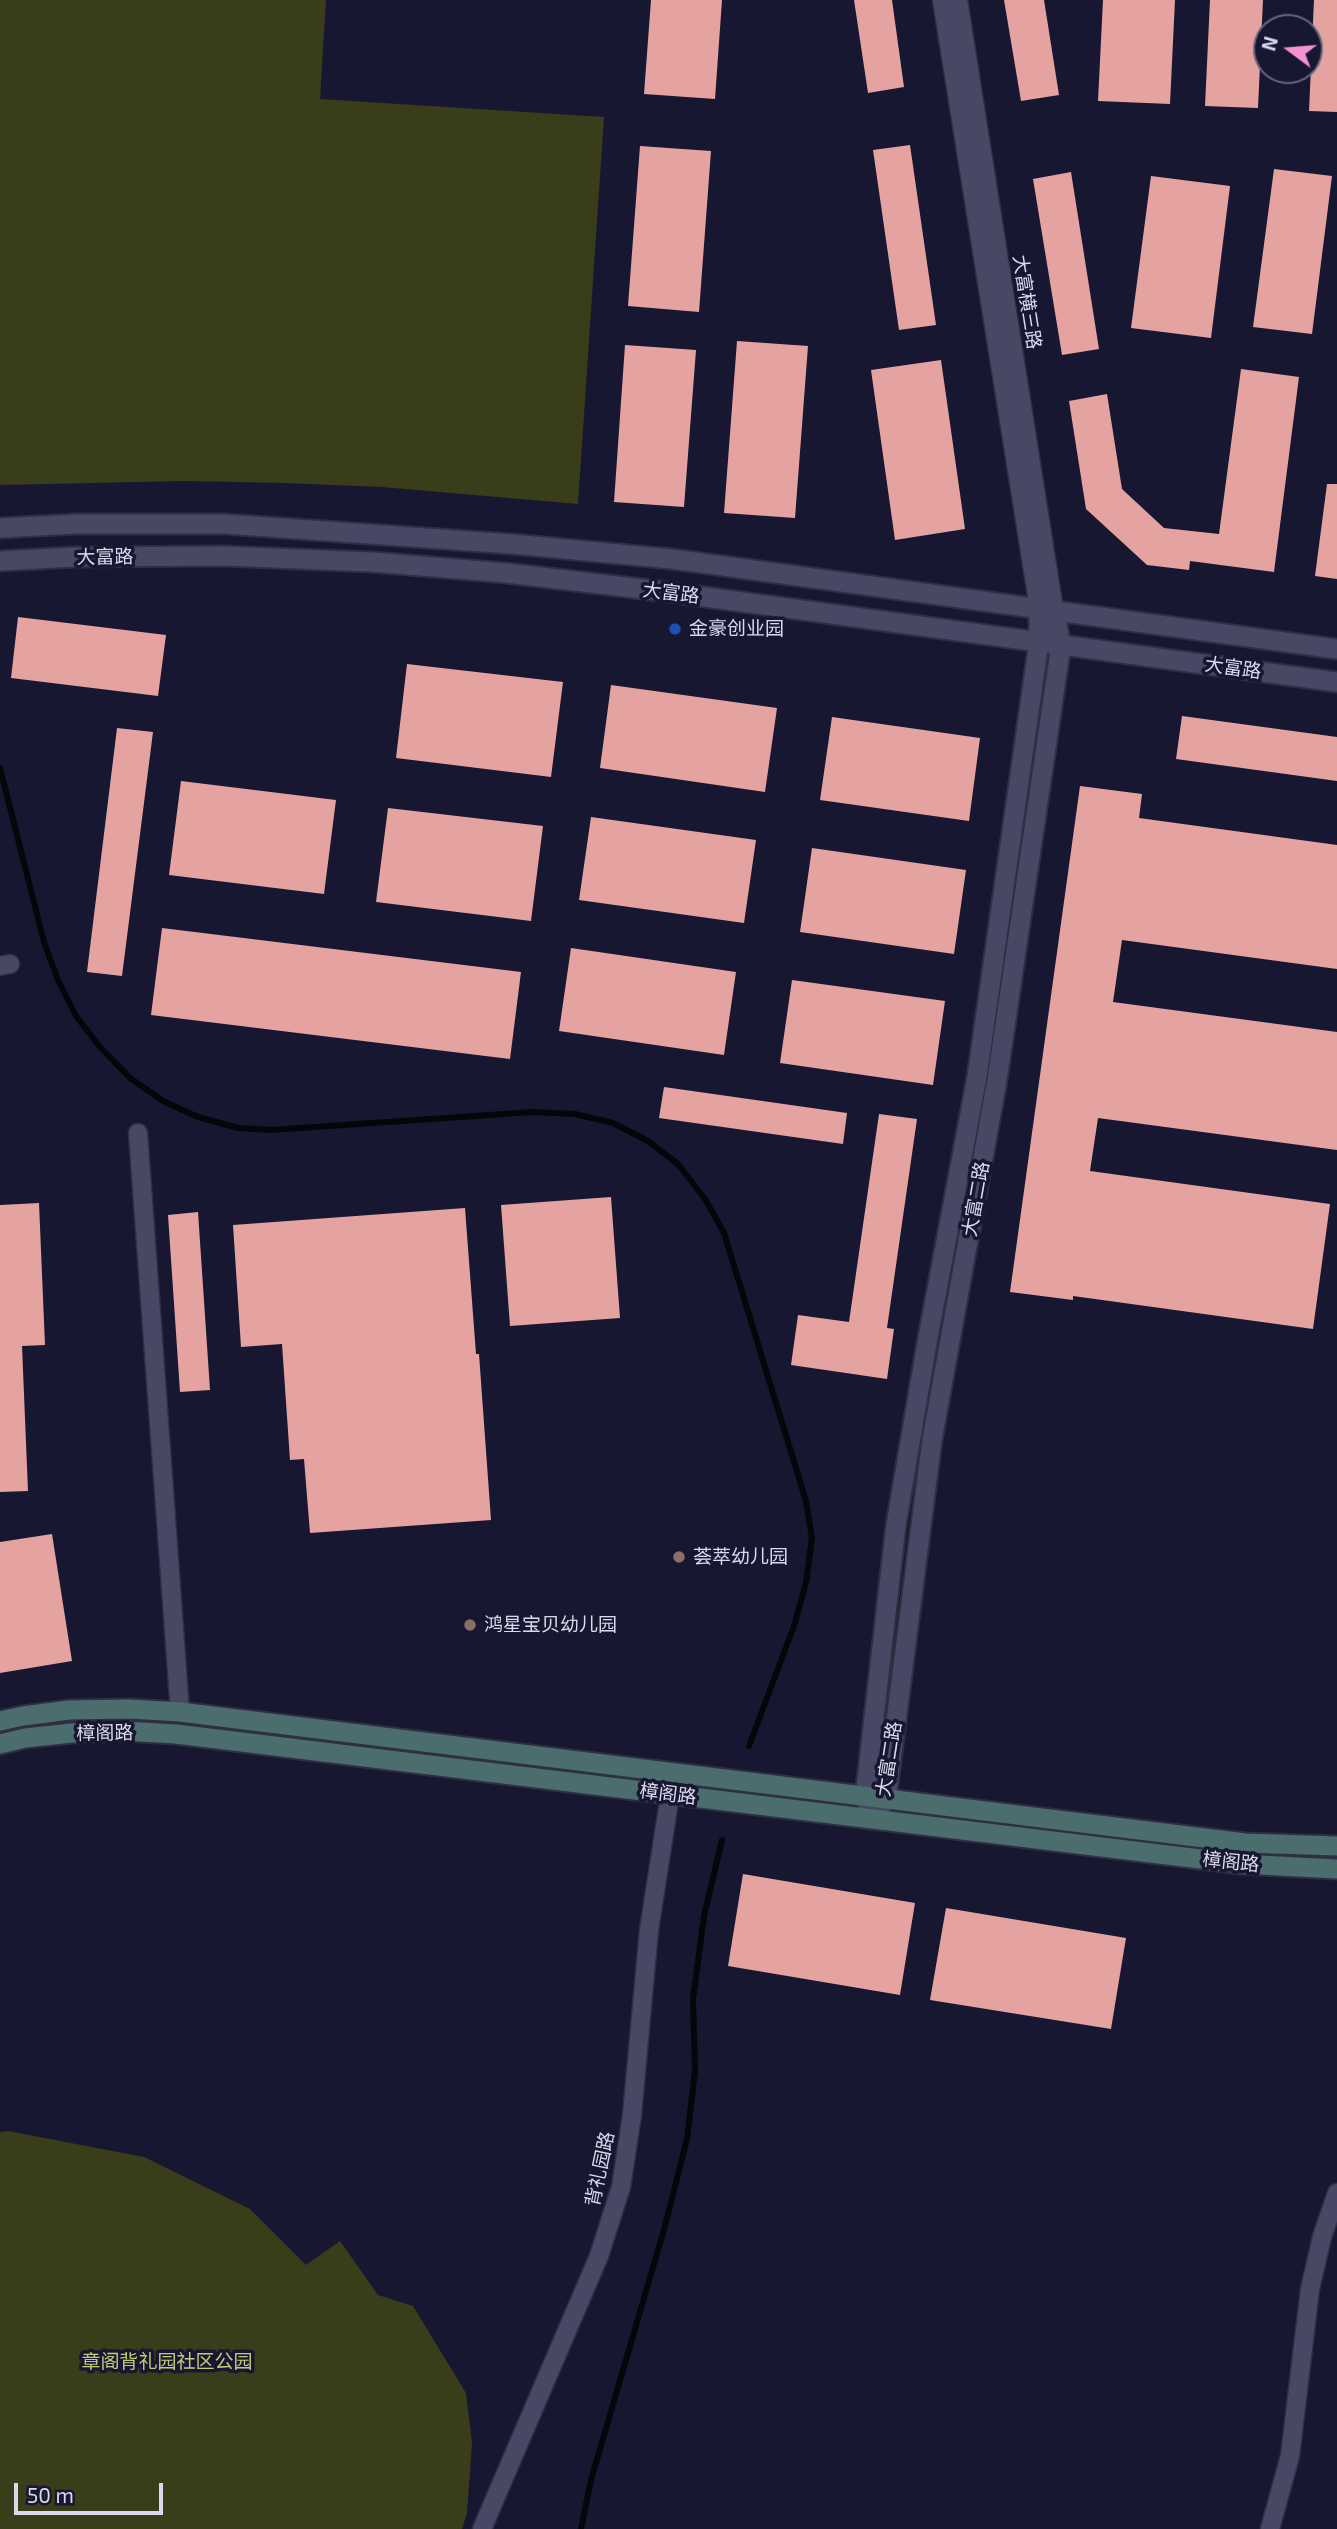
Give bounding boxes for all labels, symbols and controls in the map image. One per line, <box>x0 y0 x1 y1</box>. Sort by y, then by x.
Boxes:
north arrow <box>1253 14 1323 84</box>
text: N <box>1256 34 1282 53</box>
street label: 大富横三路 <box>1008 253 1046 351</box>
street label: 大富路 <box>76 545 134 569</box>
street label: 大富路 <box>641 578 701 608</box>
place label: 金豪创业园 <box>689 618 784 640</box>
marker: 金豪创业园 <box>667 621 683 637</box>
street label: 大富路 <box>1203 653 1263 683</box>
street label: 大富二路 <box>958 1160 994 1238</box>
place label: 荟萃幼儿园 <box>693 1546 788 1568</box>
marker: 荟萃幼儿园 <box>671 1549 687 1565</box>
place label: 鸿星宝贝幼儿园 <box>484 1614 617 1636</box>
marker: 鸿星宝贝幼儿园 <box>462 1617 478 1633</box>
street label: 大富二路 <box>872 1720 906 1798</box>
street label: 樟阁路 <box>76 1721 134 1745</box>
street label: 樟阁路 <box>638 1779 698 1809</box>
street label: 樟阁路 <box>1201 1848 1261 1876</box>
street label: 背礼园路 <box>581 2129 619 2209</box>
park label: 章阁背礼园社区公园 <box>82 2351 252 2373</box>
scale bar <box>18 2470 166 2514</box>
text: 50 m <box>27 2482 74 2507</box>

